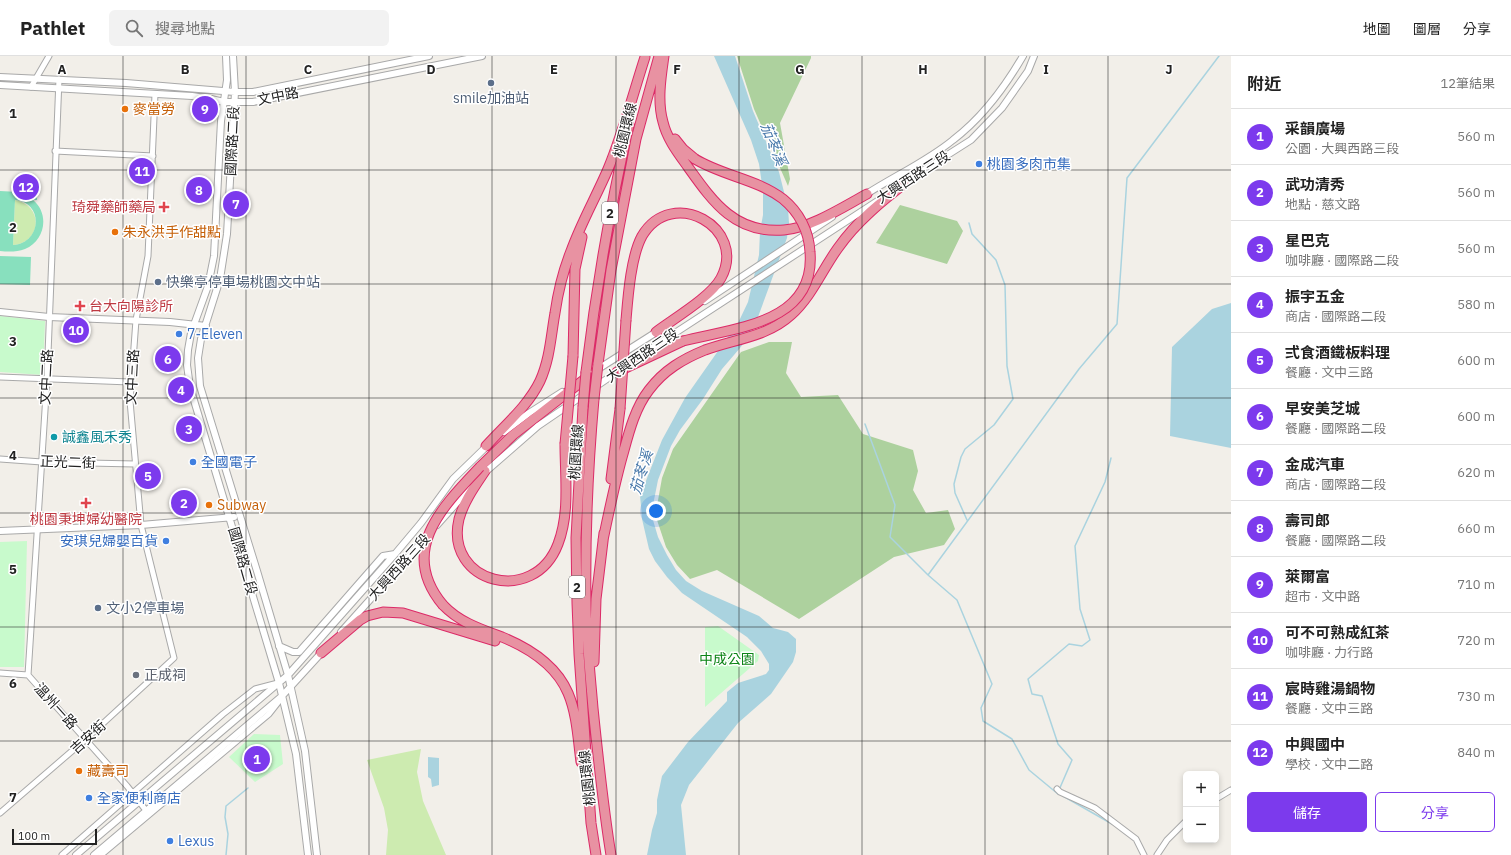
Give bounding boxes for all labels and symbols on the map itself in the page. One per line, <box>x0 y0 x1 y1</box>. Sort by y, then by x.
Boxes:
text: A <box>58 61 67 78</box>
text: B <box>181 61 190 78</box>
text: C <box>304 61 313 78</box>
text: D <box>426 61 436 78</box>
text: E <box>550 61 558 78</box>
text: F <box>673 61 681 78</box>
text: G <box>795 61 805 78</box>
text: H <box>918 61 928 78</box>
text: I <box>1043 61 1049 78</box>
text: J <box>1165 61 1173 78</box>
marker: smile加油站 <box>486 78 496 88</box>
street label: 文中路 <box>256 83 300 109</box>
place label: smile加油站 <box>453 89 529 107</box>
pin: 9 <box>192 94 218 124</box>
place label: 麥當勞 <box>133 100 175 118</box>
street label: 桃園環線 <box>609 101 641 159</box>
marker: 麥當勞 <box>120 104 130 114</box>
text: 1 <box>9 105 17 122</box>
street label: 國際路二段 <box>221 106 243 176</box>
water label: 茄苳溪 <box>757 120 792 170</box>
street label: 大興西路三段 <box>873 147 953 207</box>
place label: 桃園多肉市集 <box>987 155 1071 173</box>
pin: 11 <box>129 156 155 186</box>
marker: 桃園多肉市集 <box>974 159 984 169</box>
pin: 12 <box>13 172 39 202</box>
pin: 8 <box>186 175 212 205</box>
pin: 7 <box>223 189 249 219</box>
place label: 琦舜藥師藥局 <box>72 198 156 216</box>
marker: 琦舜藥師藥局 <box>159 202 169 212</box>
road number: 2 <box>602 202 618 224</box>
text: 2 <box>9 219 17 236</box>
place label: 朱永洪手作甜點 <box>123 223 221 241</box>
marker: 朱永洪手作甜點 <box>110 227 120 237</box>
place label: 快樂亭停車場桃園文中站 <box>166 273 320 291</box>
marker: 快樂亭停車場桃園文中站 <box>153 277 163 287</box>
place label: 台大向陽診所 <box>89 297 173 315</box>
marker: 台大向陽診所 <box>74 300 86 312</box>
pin: 10 <box>63 315 89 345</box>
street label: 大興西路三段 <box>602 324 682 386</box>
place label: 7-Eleven <box>187 325 243 343</box>
marker: 7-Eleven <box>174 329 184 339</box>
text: 3 <box>9 333 17 350</box>
pin: 6 <box>155 344 181 374</box>
street label: 文中二路 <box>36 349 56 405</box>
street label: 文中三路 <box>122 349 142 405</box>
pin: 4 <box>168 375 194 405</box>
pin: 3 <box>176 414 202 444</box>
street label: 桃園環線 <box>565 423 587 481</box>
place label: 誠鑫風禾秀 <box>62 428 132 446</box>
marker: 誠鑫風禾秀 <box>49 432 59 442</box>
water label: 茄苳溪 <box>625 446 657 496</box>
text: 4 <box>9 447 17 464</box>
street label: 正光二街 <box>40 452 96 472</box>
place label: 全國電子 <box>201 453 257 471</box>
marker: 全國電子 <box>188 457 198 467</box>
pin: 5 <box>135 461 161 491</box>
pin: 2 <box>171 488 197 518</box>
place label: Subway <box>217 496 266 514</box>
marker: 桃園秉坤婦幼醫院 <box>80 497 92 509</box>
marker: Subway <box>204 500 214 510</box>
your location <box>646 501 666 521</box>
place label: 桃園秉坤婦幼醫院 <box>30 510 142 528</box>
street label: 國際路二段 <box>225 525 261 597</box>
street label: 大興西路三段 <box>364 530 434 604</box>
place label: 安琪兒婦嬰百貨 <box>60 532 158 550</box>
marker: 安琪兒婦嬰百貨 <box>161 536 171 546</box>
text: 5 <box>9 561 17 578</box>
road number: 2 <box>569 576 585 598</box>
place label: 文小2停車場 <box>106 599 184 617</box>
marker: 文小2停車場 <box>93 603 103 613</box>
park label: 中成公園 <box>699 650 755 668</box>
place label: 正成祠 <box>144 666 186 684</box>
marker: 正成祠 <box>131 670 141 680</box>
text: 6 <box>9 675 17 692</box>
street label: 溫州一路 <box>31 679 81 733</box>
street label: 吉安街 <box>66 716 110 758</box>
pin: 1 <box>244 744 270 774</box>
street label: 桃園環線 <box>575 749 599 807</box>
place label: 藏壽司 <box>87 762 129 780</box>
marker: 藏壽司 <box>74 766 84 776</box>
text: 7 <box>9 789 17 806</box>
place label: 全家便利商店 <box>97 789 181 807</box>
marker: 全家便利商店 <box>84 793 94 803</box>
scale bar <box>12 827 97 846</box>
place label: Lexus <box>178 832 214 850</box>
marker: Lexus <box>165 836 175 846</box>

